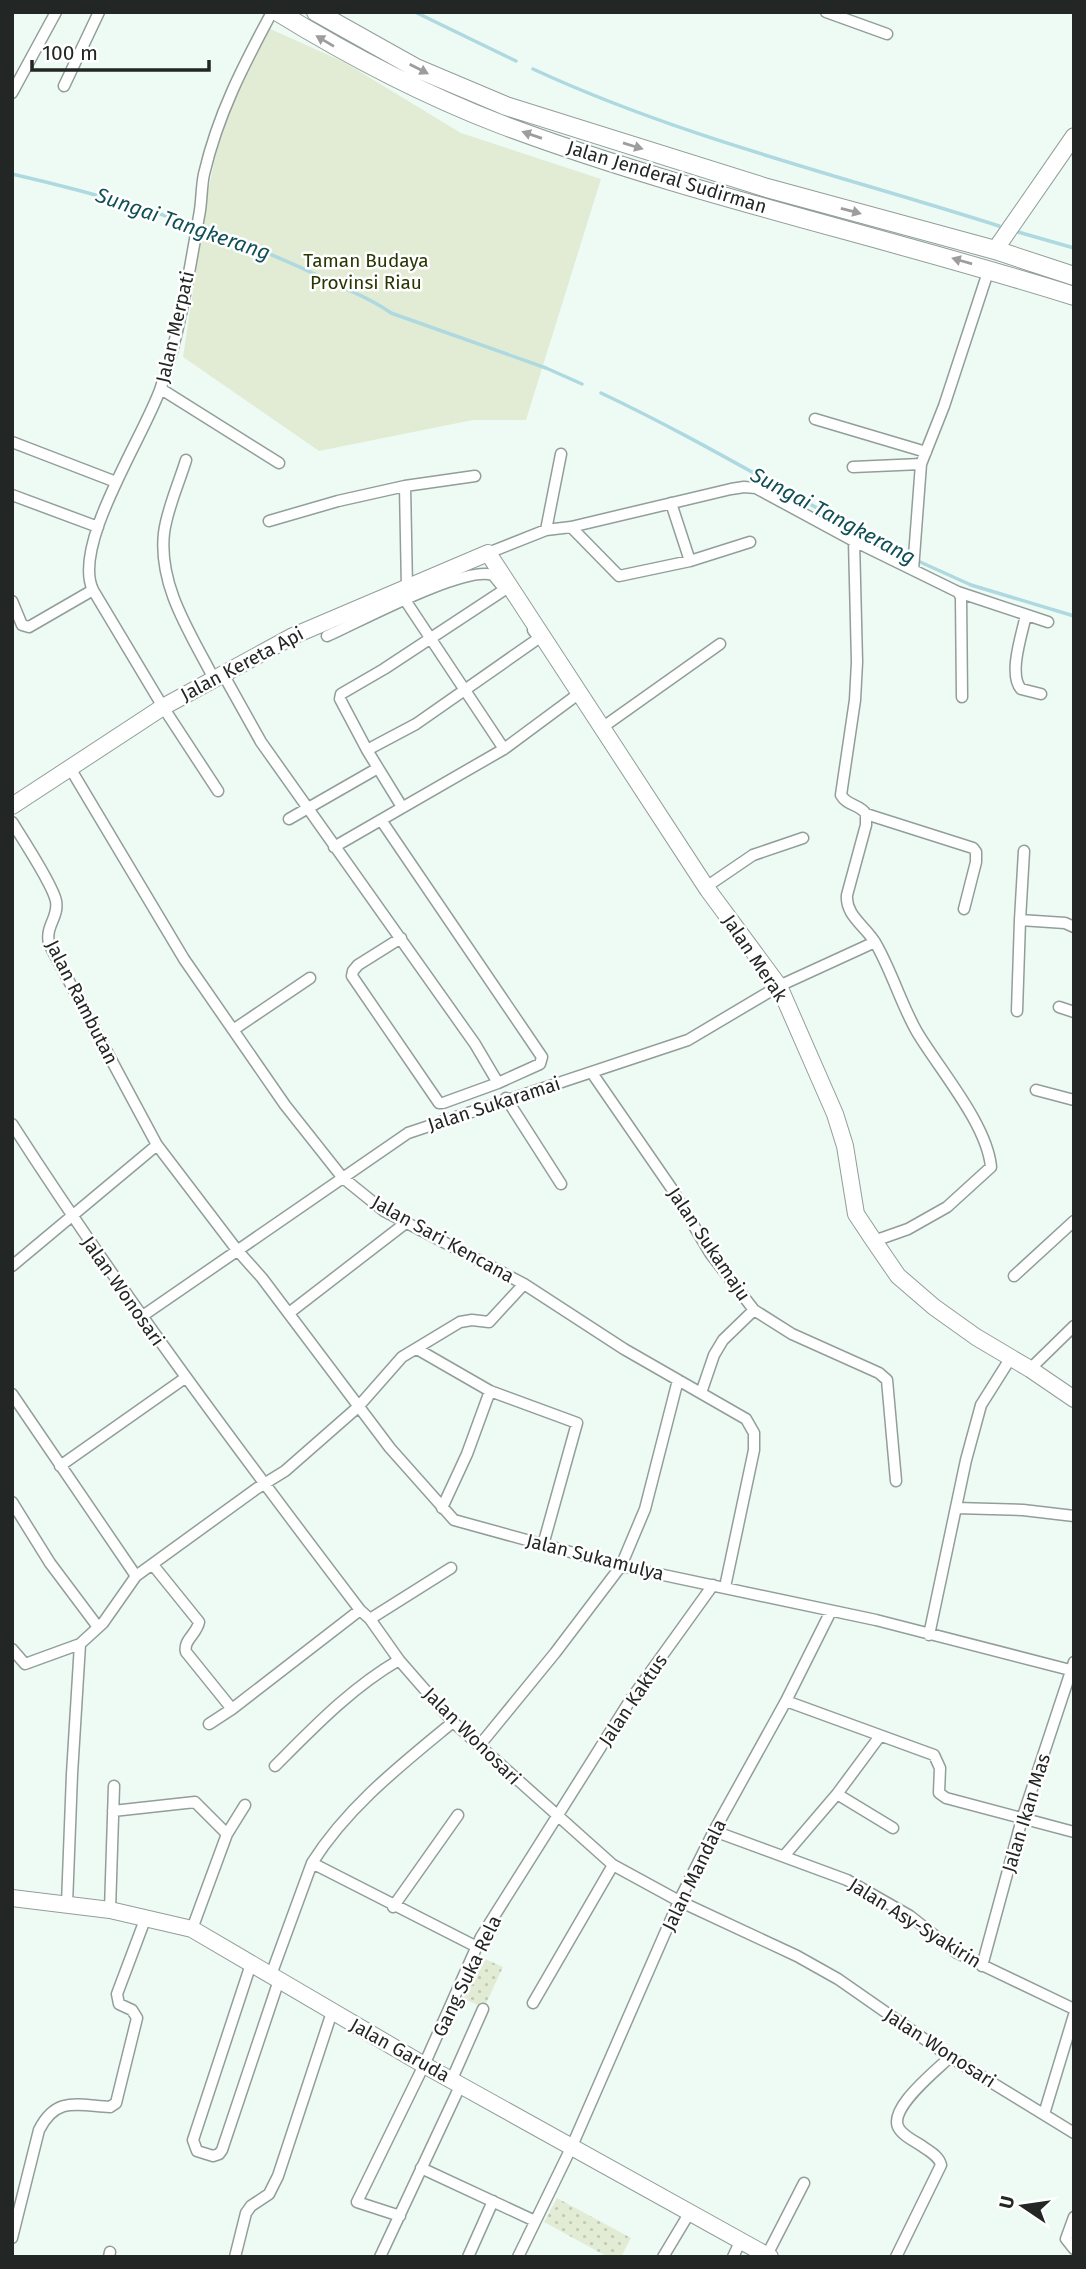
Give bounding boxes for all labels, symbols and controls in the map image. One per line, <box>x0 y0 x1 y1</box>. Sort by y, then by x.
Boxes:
scale bar <box>32 28 208 72</box>
one-way arrow <box>316 35 335 48</box>
text: 100 m <box>42 40 98 66</box>
one-way arrow <box>409 64 429 75</box>
one-way arrow <box>521 129 542 140</box>
street label: Jalan Jenderal Sudirman <box>564 136 770 218</box>
one-way arrow <box>622 141 643 151</box>
water label: Sungai Tangkerang <box>91 182 274 266</box>
one-way arrow <box>840 206 862 217</box>
park label: Taman Budaya Provinsi Riau <box>303 249 429 294</box>
one-way arrow <box>951 256 972 266</box>
street label: Jalan Merpati <box>151 269 199 385</box>
water label: Sungai Tangkerang <box>745 461 920 570</box>
street label: Jalan Kereta Api <box>177 622 307 706</box>
street label: Jalan Merak <box>718 910 793 1006</box>
street label: Jalan Rambutan <box>41 936 123 1068</box>
street label: Jalan Sukaramai <box>425 1072 563 1136</box>
street label: Jalan Sukamaju <box>663 1183 755 1305</box>
street label: Jalan Sari Kencana <box>368 1190 518 1288</box>
street label: Jalan Wonosari <box>77 1232 169 1350</box>
street label: Jalan Sukamulya <box>524 1529 666 1585</box>
street label: Jalan Kaktus <box>594 1650 672 1750</box>
street label: Jalan Wonosari <box>418 1682 526 1790</box>
street label: Jalan Ikan Mas <box>997 1751 1055 1875</box>
street label: Jalan Mandala <box>657 1815 731 1935</box>
street label: Jalan Asy-Syakirin <box>845 1873 985 1973</box>
street label: Gang Suka Rela <box>428 1912 506 2040</box>
street label: Jalan Wonosari <box>880 2003 1000 2093</box>
street label: Jalan Garuda <box>346 2013 454 2087</box>
north arrow <box>988 2171 1058 2241</box>
text: U <box>994 2194 1020 2211</box>

